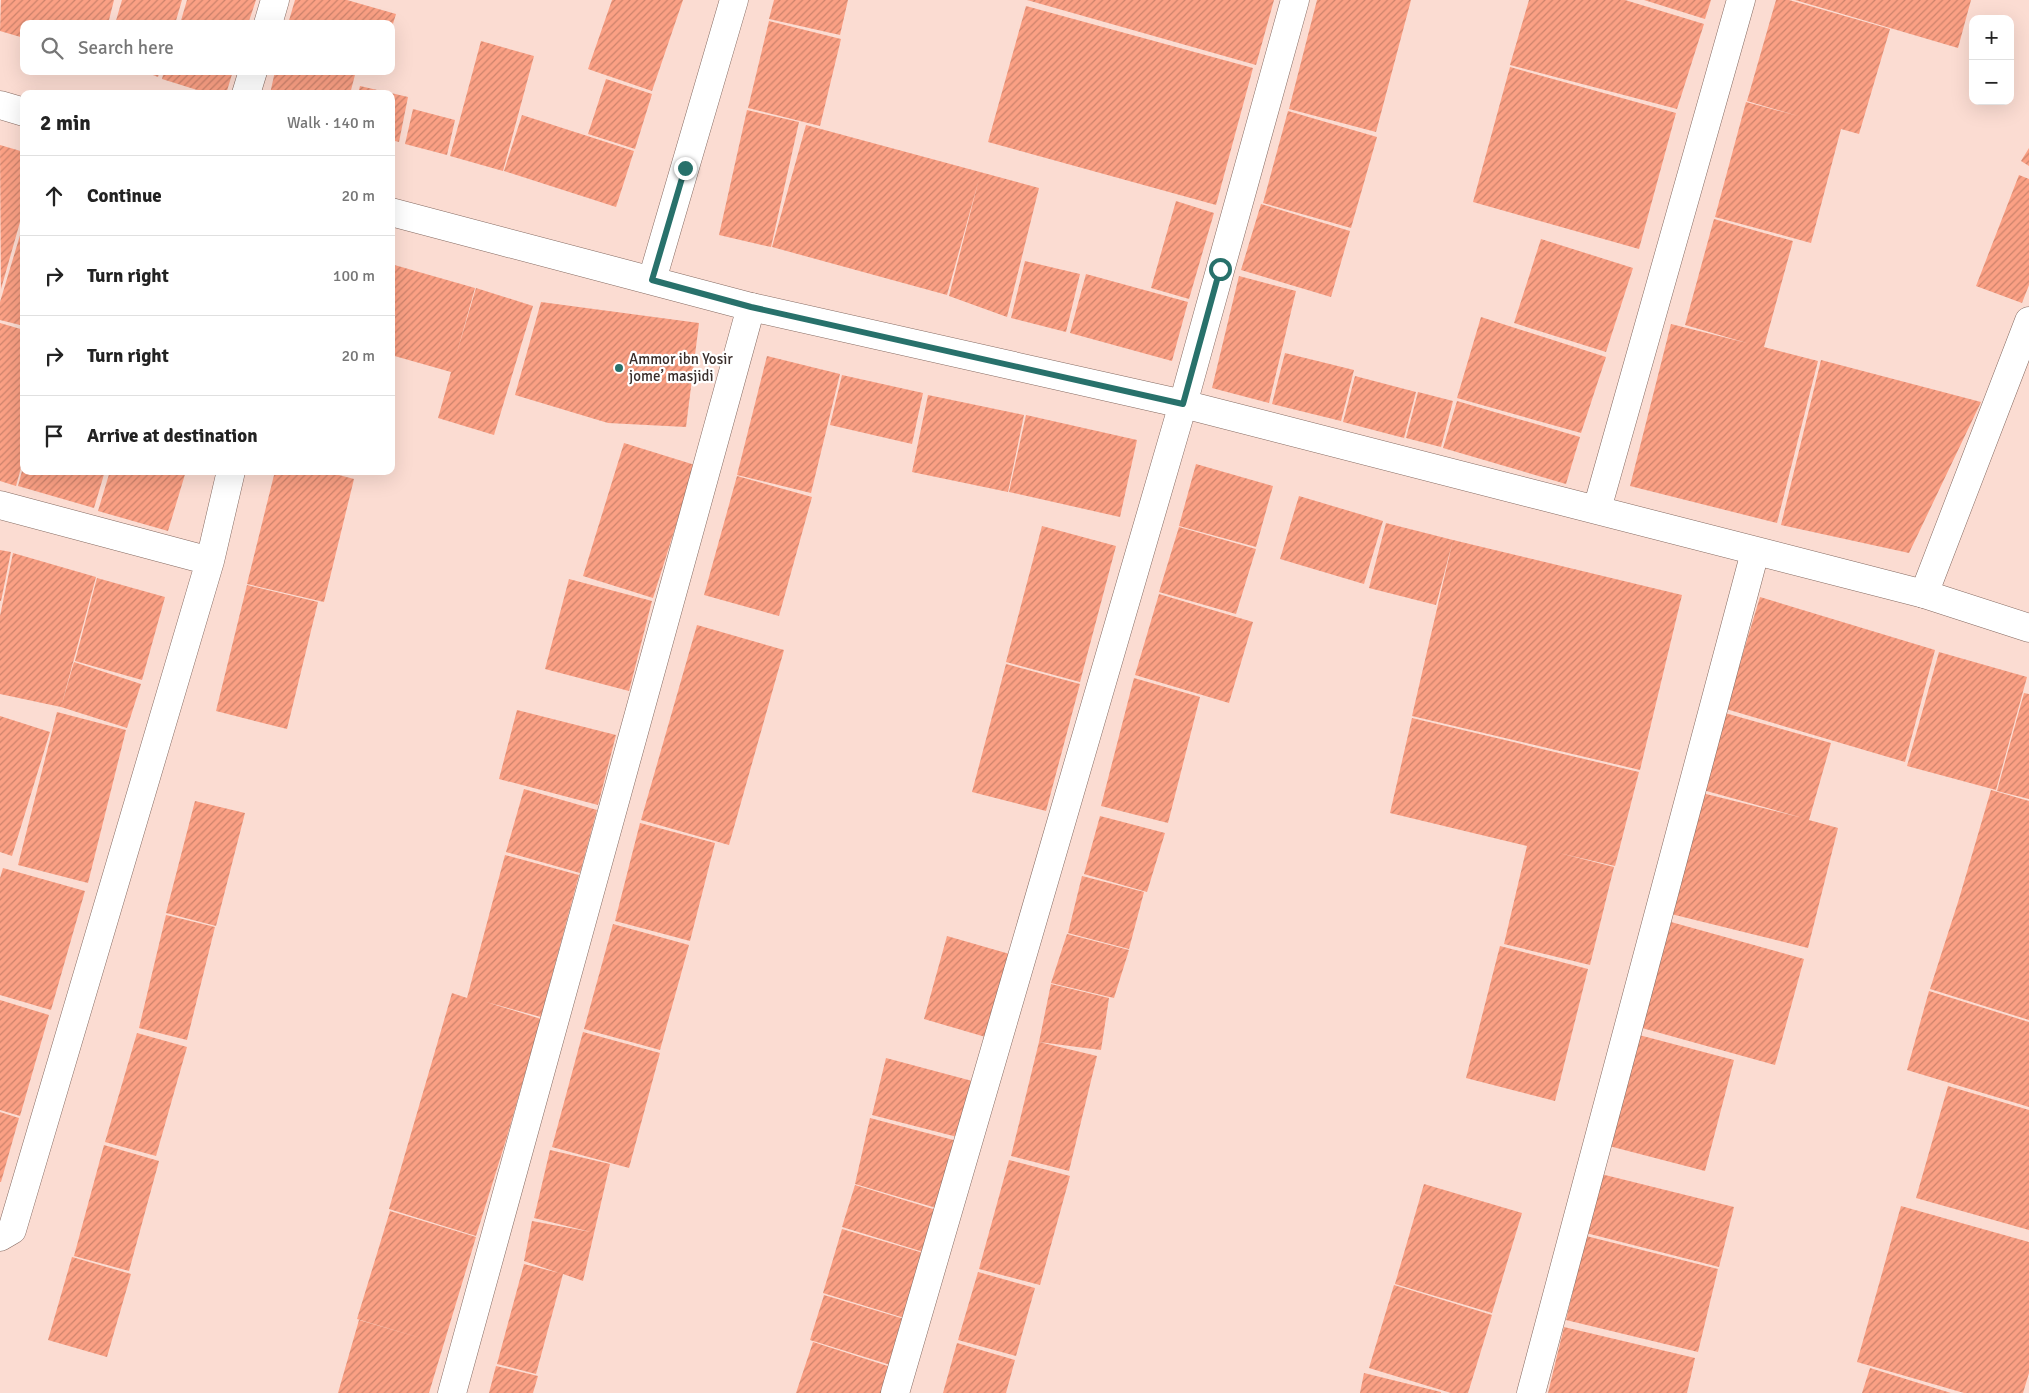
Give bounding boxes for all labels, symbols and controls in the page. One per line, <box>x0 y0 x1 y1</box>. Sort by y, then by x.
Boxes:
map controls <box>1969 15 2014 105</box>
button: + <box>1969 15 2014 60</box>
search box <box>20 20 395 75</box>
icon: search <box>38 34 66 62</box>
text: Search here <box>78 36 174 60</box>
button: − <box>1969 60 2014 105</box>
text: 2 min <box>40 110 91 136</box>
text: Walk · 140 m <box>287 113 375 133</box>
route end <box>674 157 697 180</box>
icon: ahead <box>40 182 68 210</box>
text: Continue <box>87 184 162 208</box>
text: 20 m <box>341 186 375 206</box>
route start <box>1209 258 1232 281</box>
icon: right <box>40 262 68 290</box>
text: Turn right <box>87 264 169 288</box>
text: 100 m <box>333 266 375 286</box>
icon: right <box>40 342 68 370</box>
text: Turn right <box>87 344 169 368</box>
text: 20 m <box>341 346 375 366</box>
place label: Ammor ibn Yosir jome’ masjidi <box>629 350 733 385</box>
marker: Ammor ibn Yosir jome’ masjidi <box>613 362 625 374</box>
icon: arrive <box>40 422 68 450</box>
text: Arrive at destination <box>87 424 258 448</box>

